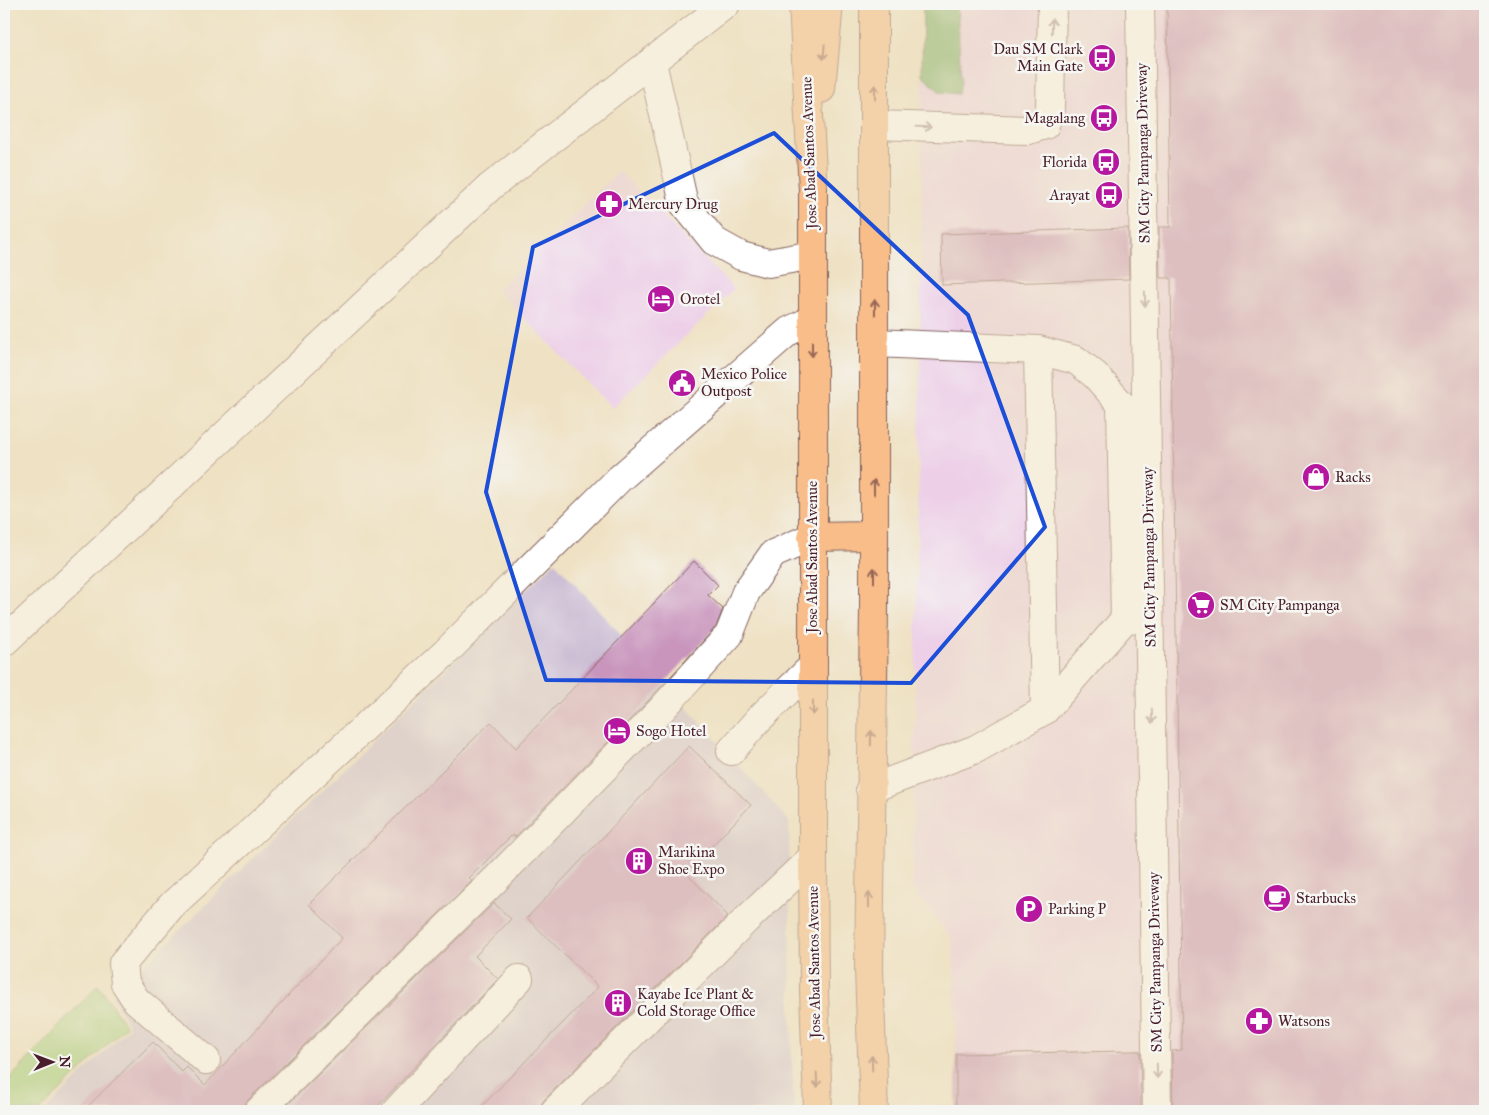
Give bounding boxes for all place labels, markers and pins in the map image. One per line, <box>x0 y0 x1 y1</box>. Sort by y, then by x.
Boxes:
place label: Dau SM Clark Main Gate <box>993 40 1083 75</box>
bus stop icon: Dau SM Clark Main Gate <box>1087 43 1117 73</box>
bus stop icon: Magalang <box>1089 103 1119 133</box>
place label: Magalang <box>1024 109 1086 127</box>
bus stop icon: Florida <box>1091 147 1121 177</box>
place label: Florida <box>1042 153 1088 171</box>
bus stop icon: Arayat <box>1094 180 1124 210</box>
place label: Arayat <box>1049 186 1091 204</box>
pharmacy icon: Mercury Drug <box>594 189 624 219</box>
place label: Mercury Drug <box>628 195 719 213</box>
hotel icon: Orotel <box>646 284 676 314</box>
place label: Orotel <box>680 290 721 308</box>
place label: Mexico Police Outpost <box>701 365 787 400</box>
public building icon: Mexico Police Outpost <box>667 368 697 398</box>
shop icon: Racks <box>1301 462 1331 492</box>
place label: Racks <box>1335 468 1371 486</box>
supermarket icon: SM City Pampanga <box>1186 590 1216 620</box>
place label: SM City Pampanga <box>1220 596 1340 614</box>
hotel icon: Sogo Hotel <box>602 716 632 746</box>
place label: Sogo Hotel <box>636 722 707 740</box>
place label: Marikina Shoe Expo <box>658 843 725 878</box>
building icon: Marikina Shoe Expo <box>624 846 654 876</box>
cafe icon: Starbucks <box>1262 883 1292 913</box>
place label: Starbucks <box>1296 889 1356 907</box>
parking icon: Parking P <box>1014 894 1044 924</box>
place label: Parking P <box>1048 900 1107 918</box>
place label: Kayabe Ice Plant & Cold Storage Office <box>637 985 756 1020</box>
building icon: Kayabe Ice Plant & Cold Storage Office <box>603 988 633 1018</box>
pharmacy icon: Watsons <box>1244 1006 1274 1036</box>
place label: Watsons <box>1278 1012 1330 1030</box>

